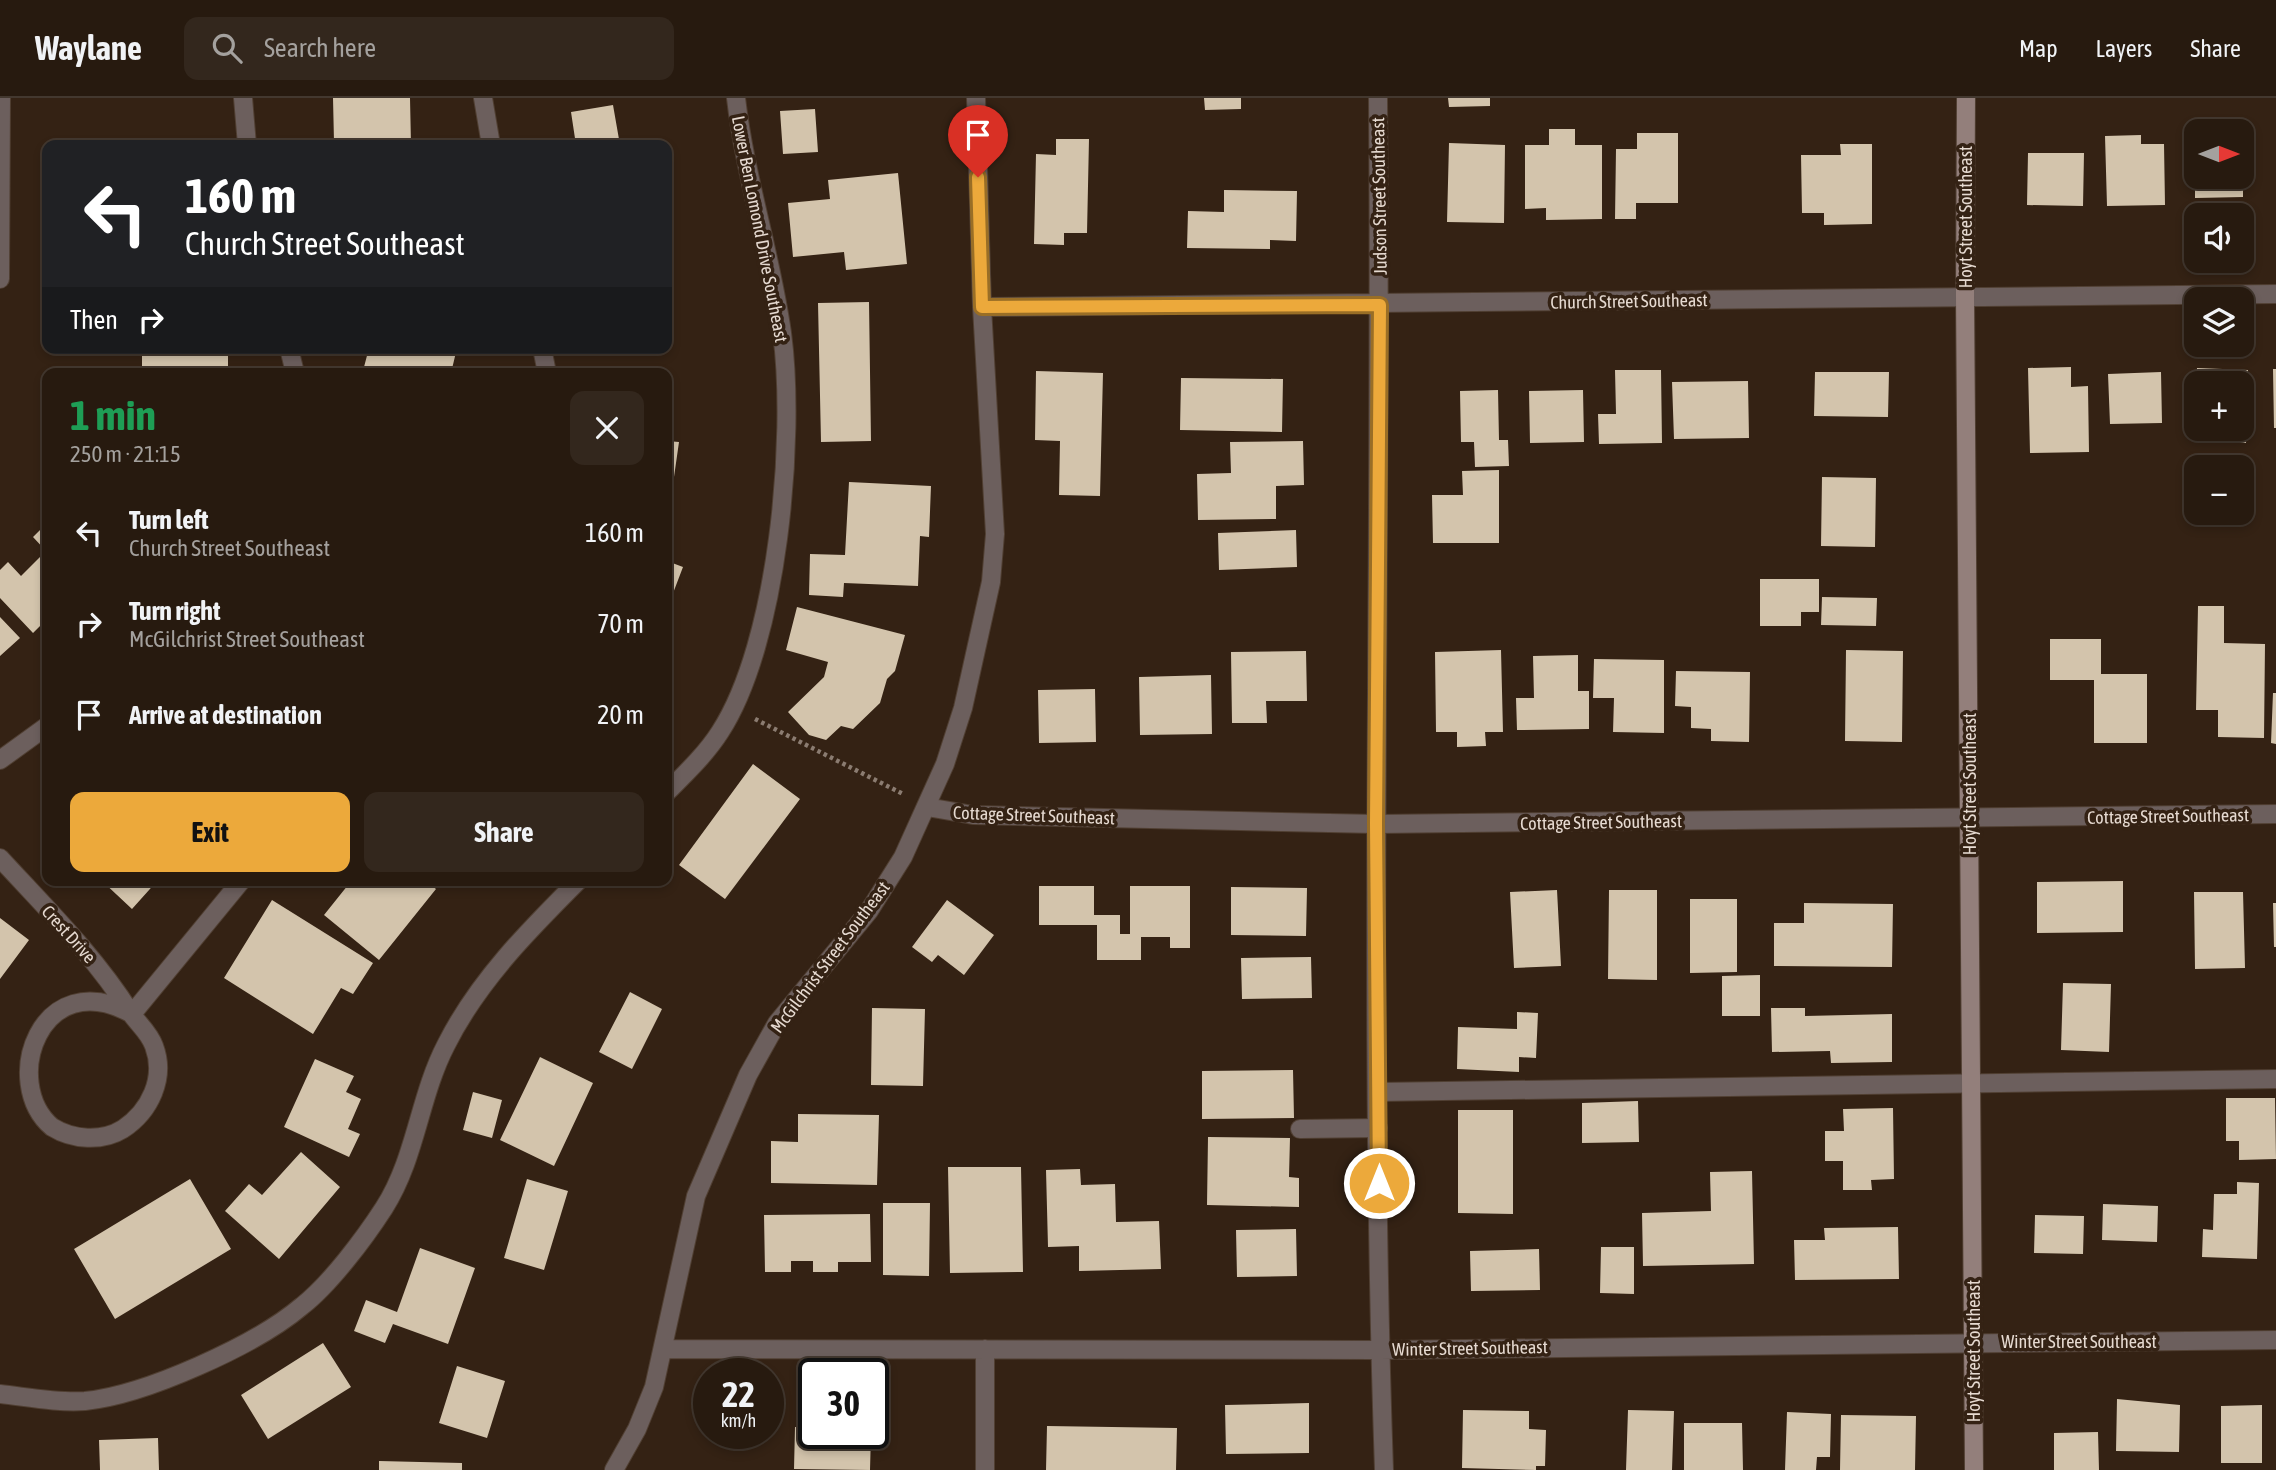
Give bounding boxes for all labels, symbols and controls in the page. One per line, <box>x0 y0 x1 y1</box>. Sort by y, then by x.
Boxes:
search box <box>184 17 674 80</box>
text: Waylane <box>35 29 142 67</box>
icon: search <box>208 29 246 67</box>
text: Search here <box>264 33 376 63</box>
text: Map <box>2019 35 2058 62</box>
text: Layers <box>2096 35 2152 62</box>
text: Share <box>2190 35 2241 62</box>
pin <box>948 105 1008 177</box>
street label: Lower Ben Lomond Drive Southeast <box>728 114 792 344</box>
icon: arrive <box>959 116 997 154</box>
street label: Judson Street Southeast <box>1367 117 1391 275</box>
north arrow <box>2184 119 2254 189</box>
map controls <box>2184 119 2254 525</box>
street label: Hoyt Street Southeast <box>1955 146 1976 288</box>
text: 160 m <box>185 167 296 223</box>
icon: left <box>70 168 161 259</box>
button: sound <box>2184 203 2254 273</box>
text: Church Street Southeast <box>185 225 465 262</box>
button: layers <box>2184 287 2254 357</box>
street label: Church Street Southeast <box>1550 289 1708 313</box>
icon: right <box>132 301 170 339</box>
text: Then <box>70 305 118 335</box>
button: + <box>2184 371 2254 441</box>
text: 1 min <box>70 391 156 439</box>
button: close <box>570 391 644 465</box>
text: 250 m · 21:15 <box>70 441 181 467</box>
button: − <box>2184 455 2254 525</box>
text: Turn left <box>129 505 209 535</box>
icon: left <box>70 514 108 552</box>
text: 160 m <box>585 518 644 548</box>
text: Church Street Southeast <box>129 535 330 561</box>
text: Turn right <box>129 596 220 626</box>
icon: right <box>70 605 108 643</box>
text: 70 m <box>597 609 644 639</box>
text: McGilchrist Street Southeast <box>129 626 365 652</box>
icon: arrive <box>70 696 108 734</box>
text: Arrive at destination <box>129 700 322 730</box>
text: 20 m <box>597 700 644 730</box>
street label: Hoyt Street Southeast <box>1959 713 1980 855</box>
button: Exit <box>70 792 350 872</box>
button: Share <box>364 792 644 872</box>
street label: Cottage Street Southeast <box>953 802 1115 828</box>
street label: Cottage Street Southeast <box>2087 804 2249 828</box>
street label: Cottage Street Southeast <box>1520 810 1682 834</box>
street label: McGilchrist Street Southeast <box>766 877 894 1037</box>
street label: Crest Drive <box>38 901 100 967</box>
position arrow <box>1342 1146 1416 1220</box>
street label: Hoyt Street Southeast <box>1963 1280 1984 1422</box>
street label: Winter Street Southeast <box>2001 1331 2157 1352</box>
street label: Winter Street Southeast <box>1392 1336 1548 1360</box>
speed limit sign: 30 <box>798 1358 889 1449</box>
text: 22 <box>722 1374 755 1414</box>
text: km/h <box>721 1410 756 1431</box>

